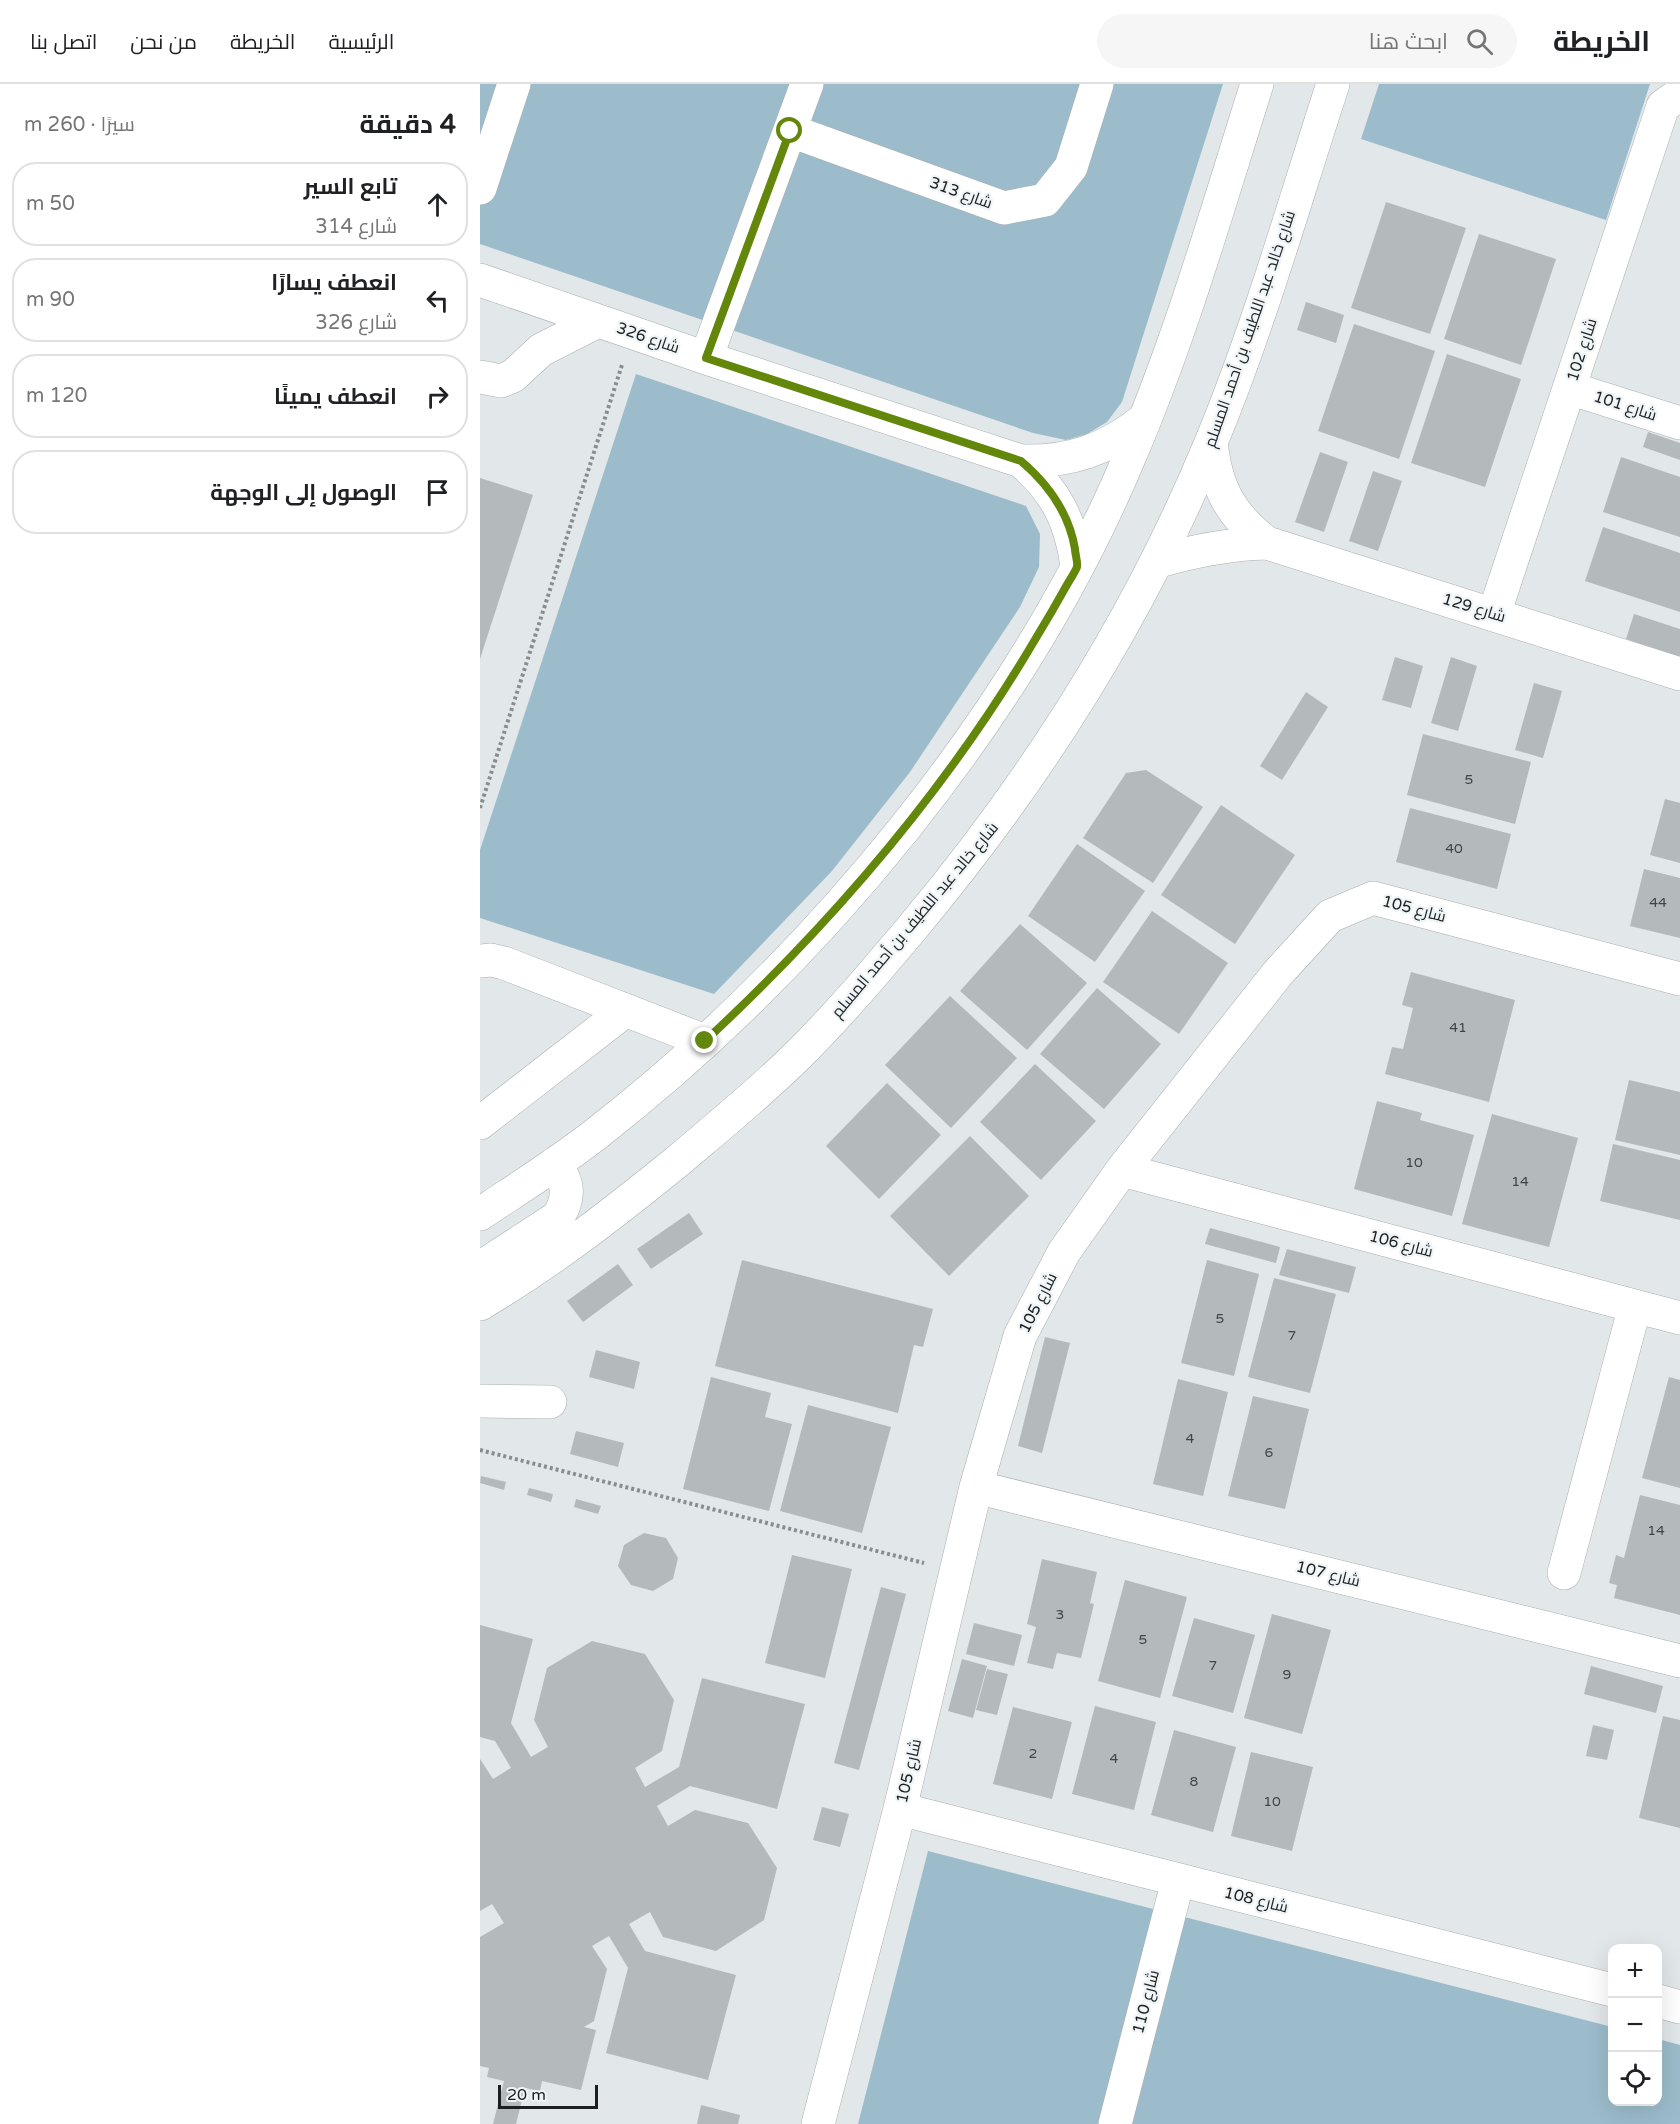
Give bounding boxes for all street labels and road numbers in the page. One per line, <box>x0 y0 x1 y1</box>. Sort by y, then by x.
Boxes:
street label: شارع 313 <box>927 172 995 215</box>
street label: شارع خالد عبد اللطيف بن أحمد المسلم <box>1200 208 1301 450</box>
street label: شارع 102 <box>1562 316 1603 384</box>
street label: شارع 326 <box>614 318 682 359</box>
street label: شارع 101 <box>1591 386 1659 427</box>
street label: شارع 129 <box>1440 589 1508 628</box>
street label: شارع خالد عبد اللطيف بن أحمد المسلم <box>827 818 1004 1023</box>
street label: شارع 105 <box>1380 891 1448 928</box>
street label: شارع 106 <box>1367 1226 1435 1263</box>
street label: شارع 105 <box>1014 1269 1063 1337</box>
street label: شارع 107 <box>1294 1556 1362 1593</box>
street label: شارع 105 <box>892 1737 927 1805</box>
street label: شارع 108 <box>1222 1882 1290 1919</box>
street label: شارع 110 <box>1128 1968 1165 2036</box>

